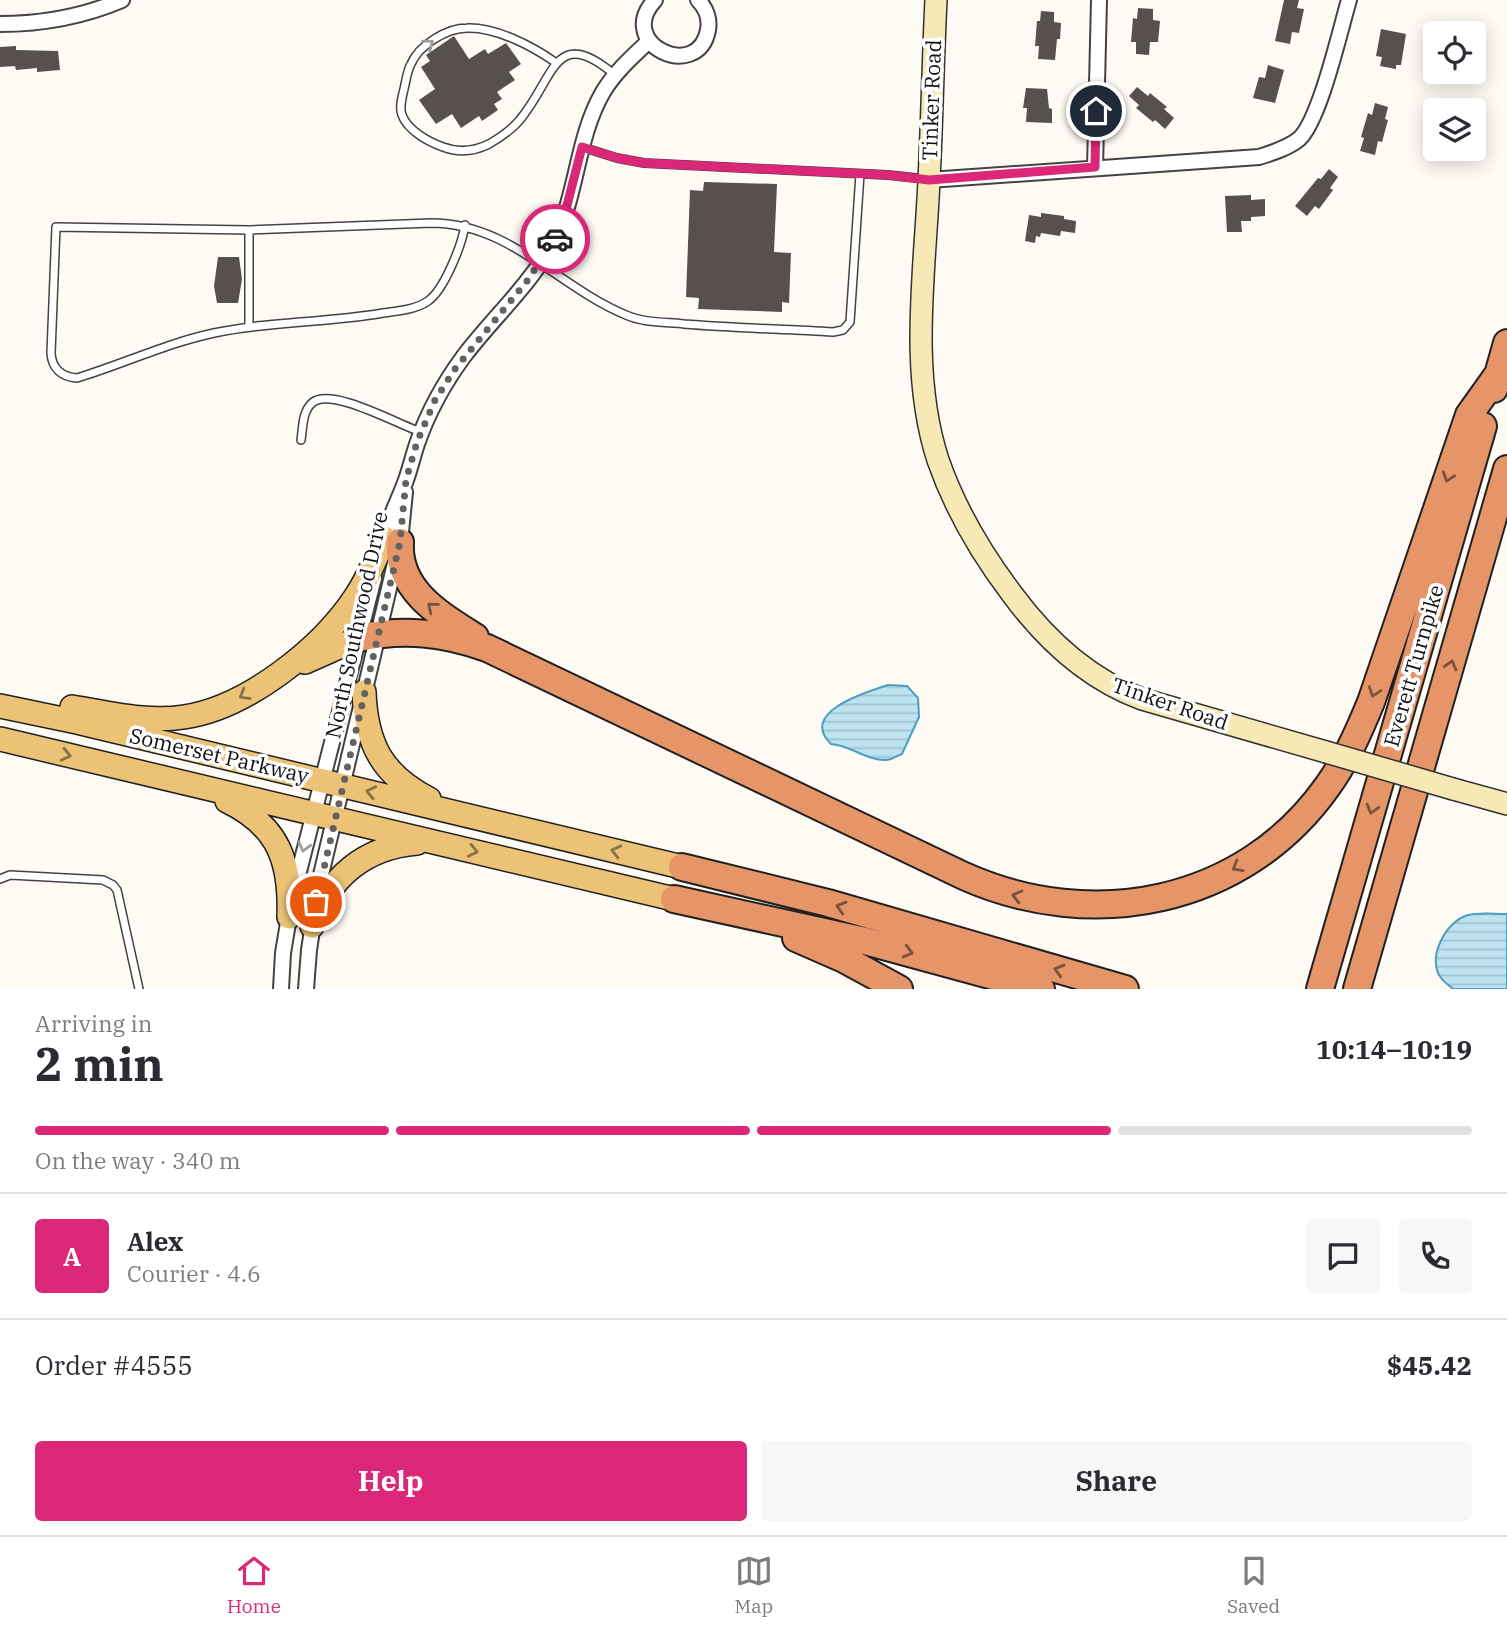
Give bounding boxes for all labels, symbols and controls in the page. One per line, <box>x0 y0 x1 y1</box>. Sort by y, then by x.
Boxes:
map controls <box>1423 21 1486 161</box>
button: locate <box>1423 21 1486 84</box>
street label: Tinker Road <box>915 39 947 161</box>
one-way arrow <box>421 40 434 53</box>
pin <box>1066 81 1126 141</box>
icon: home <box>1077 92 1115 130</box>
button: layers <box>1423 98 1486 161</box>
courier <box>520 204 590 274</box>
icon: car <box>536 220 574 258</box>
one-way arrow <box>1442 471 1456 483</box>
street label: North Southwood Drive <box>318 509 394 741</box>
street label: Everett Turnpike <box>1377 581 1450 750</box>
one-way arrow <box>427 603 440 615</box>
one-way arrow <box>1442 659 1457 671</box>
street label: Tinker Road <box>1108 670 1232 736</box>
one-way arrow <box>1368 686 1382 698</box>
one-way arrow <box>239 687 252 700</box>
street label: Somerset Parkway <box>127 721 312 789</box>
one-way arrow <box>60 747 72 761</box>
one-way arrow <box>365 786 377 800</box>
one-way arrow <box>1366 803 1381 815</box>
one-way arrow <box>298 840 313 852</box>
one-way arrow <box>467 843 479 858</box>
one-way arrow <box>610 845 622 859</box>
one-way arrow <box>1231 859 1244 872</box>
pin <box>286 872 346 932</box>
icon: bag <box>297 883 335 921</box>
one-way arrow <box>1011 889 1023 904</box>
one-way arrow <box>835 900 847 915</box>
one-way arrow <box>902 944 914 958</box>
one-way arrow <box>1053 964 1065 978</box>
text: Arriving in <box>35 1008 152 1038</box>
text: 10:14–10:19 <box>1316 1032 1472 1066</box>
text: 2 min <box>35 1034 164 1094</box>
text: On the way · 340 m <box>35 1145 241 1175</box>
button: chat <box>1306 1219 1380 1293</box>
button: phone <box>1398 1219 1472 1293</box>
text: Alex <box>127 1224 183 1258</box>
text: A <box>63 1239 81 1273</box>
text: Courier · 4.6 <box>127 1258 261 1288</box>
text: Order #4555 <box>35 1348 193 1382</box>
text: $45.42 <box>1387 1348 1472 1382</box>
button: Help <box>35 1441 747 1521</box>
button: Share <box>761 1441 1472 1521</box>
tab: Home <box>227 1552 281 1618</box>
tab: Map <box>735 1552 773 1618</box>
tab: Saved <box>1227 1552 1280 1618</box>

